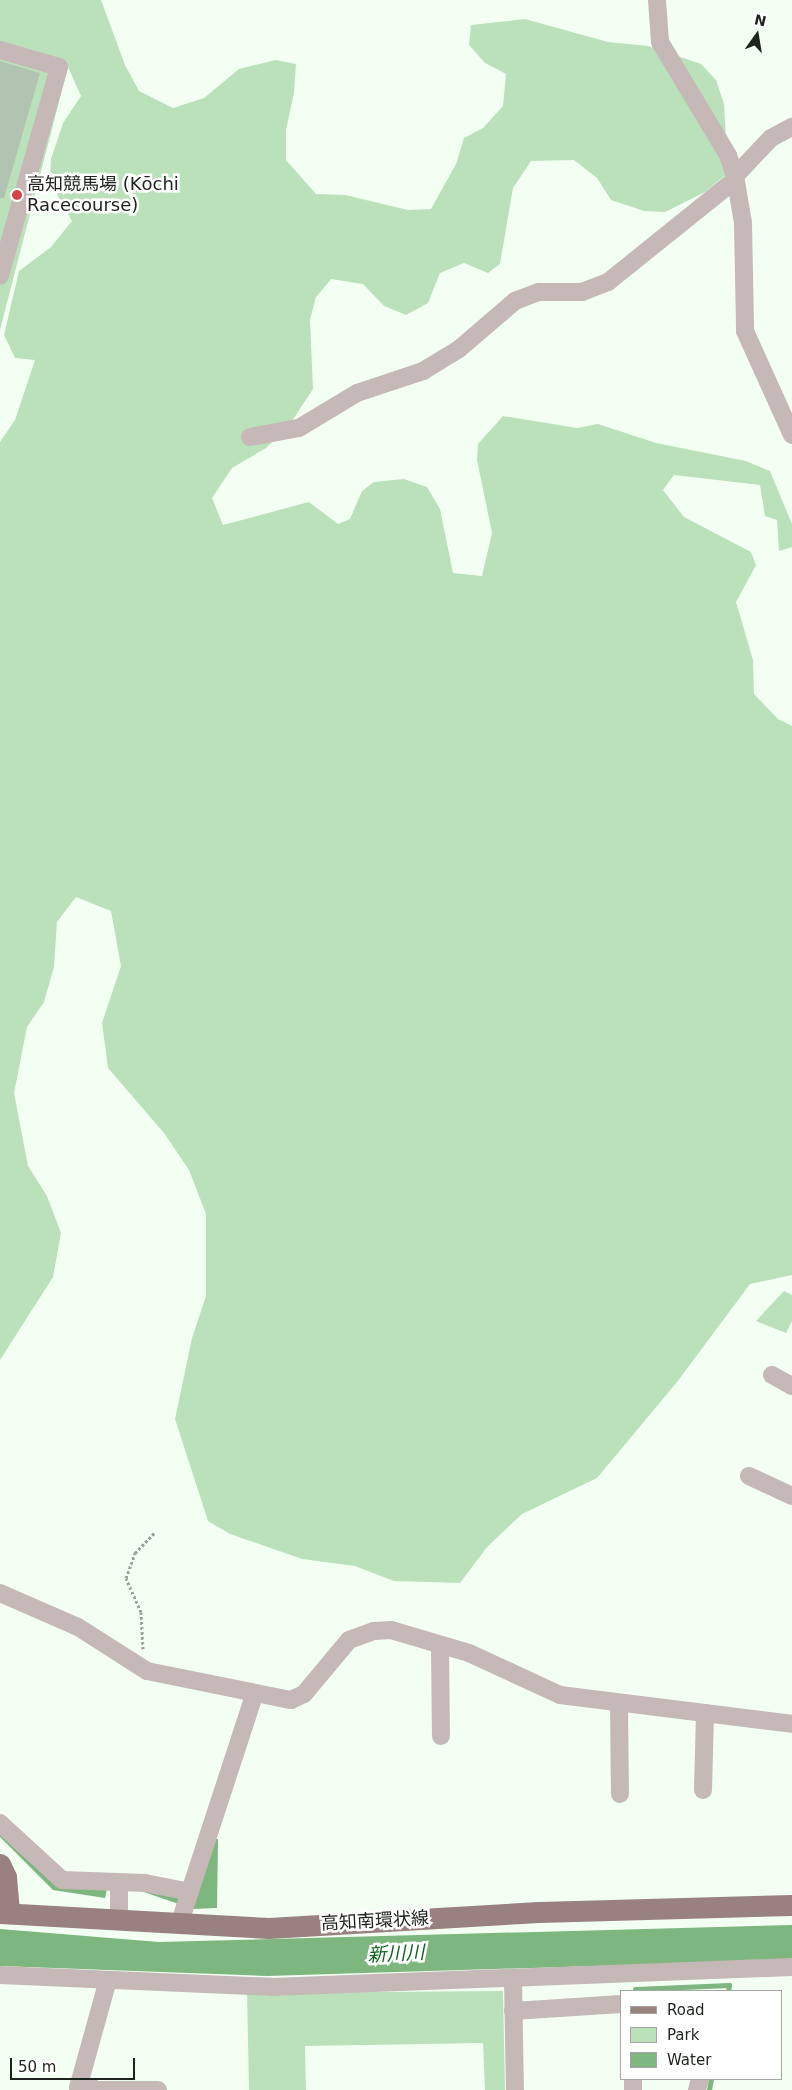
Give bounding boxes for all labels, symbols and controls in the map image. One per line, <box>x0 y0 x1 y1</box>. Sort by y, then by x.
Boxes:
north arrow <box>732 10 782 60</box>
text: N <box>753 11 768 29</box>
place label: 高知競馬場 (Kōchi Racecourse) <box>27 174 179 216</box>
marker: 高知競馬場 (Kōchi Racecourse) <box>11 189 23 201</box>
street label: 高知南環状線 <box>321 1907 429 1935</box>
water label: 新川川 <box>367 1941 425 1967</box>
legend <box>620 1990 782 2080</box>
text: Road <box>667 2001 705 2019</box>
text: Park <box>667 2026 699 2044</box>
scale bar <box>12 2048 138 2080</box>
text: Water <box>667 2051 711 2069</box>
text: 50 m <box>18 2058 56 2076</box>

